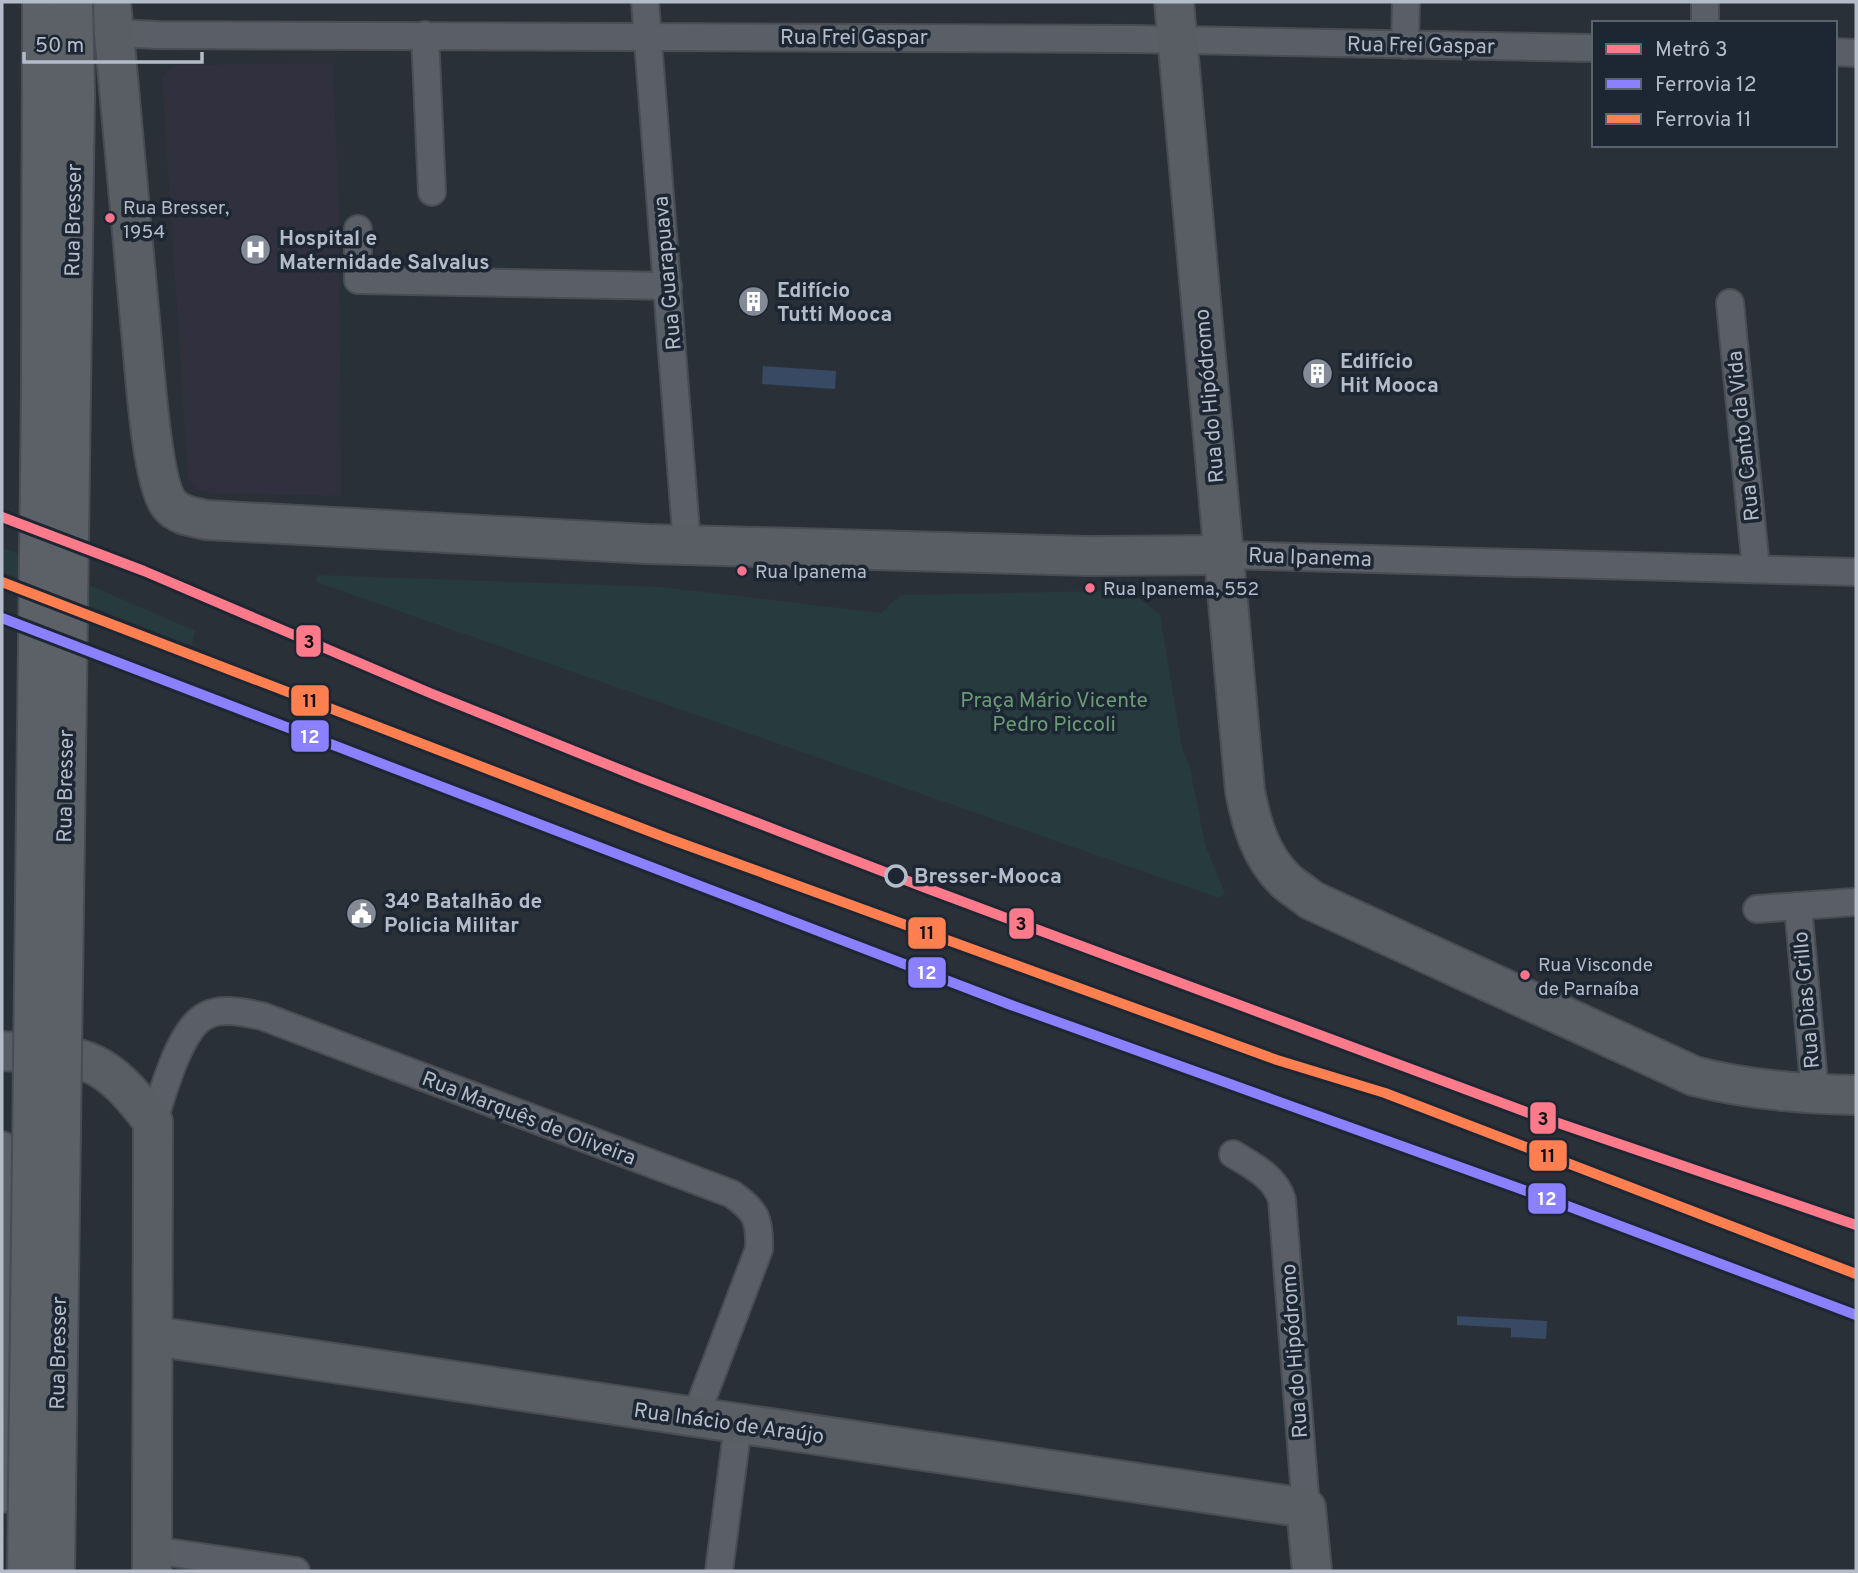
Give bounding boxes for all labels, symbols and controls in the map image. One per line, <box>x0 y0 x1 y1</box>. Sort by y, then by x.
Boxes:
scale bar <box>24 21 203 65</box>
legend <box>1592 21 1837 147</box>
street label: Rua Frei Gaspar <box>780 25 928 52</box>
street label: Rua Frei Gaspar <box>1347 32 1495 61</box>
text: 50 m <box>35 33 84 60</box>
text: Metrô 3 <box>1655 37 1728 64</box>
text: Ferrovia 12 <box>1655 72 1757 99</box>
text: Ferrovia 11 <box>1655 107 1752 134</box>
street label: Rua Bresser <box>60 163 89 277</box>
street label: Rua Guarapuava <box>648 195 689 351</box>
place label: Rua Bresser, 1954 <box>123 197 229 245</box>
marker: Rua Bresser, 1954 <box>103 211 117 225</box>
place label: Hospital e Maternidade Salvalus <box>279 226 490 277</box>
hospital icon: Hospital e Maternidade Salvalus <box>239 233 273 267</box>
place label: Edifício Tutti Mooca <box>777 278 892 329</box>
building icon: Edifício Tutti Mooca <box>737 285 771 319</box>
street label: Rua do Hipódromo <box>1189 308 1232 484</box>
place label: Edifício Hit Mooca <box>1340 349 1439 400</box>
street label: Rua Canto da Vida <box>1722 349 1767 522</box>
building icon: Edifício Hit Mooca <box>1300 356 1334 390</box>
street label: Rua Ipanema <box>1248 543 1372 574</box>
place label: Rua Ipanema <box>755 561 867 585</box>
marker: Rua Ipanema <box>735 564 749 578</box>
place label: Rua Ipanema, 552 <box>1103 578 1259 602</box>
marker: Rua Ipanema, 552 <box>1083 581 1097 595</box>
line badge: 3 <box>295 624 322 658</box>
text: 3 <box>303 631 315 655</box>
line badge: 11 <box>290 684 330 717</box>
park label: Praça Mário Vicente Pedro Piccoli <box>960 688 1148 739</box>
text: 11 <box>302 690 318 714</box>
line badge: 12 <box>290 719 330 753</box>
text: 12 <box>300 726 320 750</box>
street label: Rua Bresser <box>52 729 81 843</box>
place label: Bresser-Mooca <box>914 864 1062 891</box>
marker: Bresser-Mooca <box>885 865 907 887</box>
place label: 34º Batalhão de Policia Militar <box>384 889 542 940</box>
public building icon: 34º Batalhão de Policia Militar <box>344 896 378 930</box>
line badge: 3 <box>1008 907 1035 940</box>
text: 3 <box>1015 913 1027 937</box>
line badge: 11 <box>907 916 947 950</box>
text: 11 <box>919 922 935 946</box>
street label: Rua Dias Grillo <box>1788 930 1827 1070</box>
place label: Rua Visconde de Parnaíba <box>1538 954 1653 1002</box>
line badge: 12 <box>907 956 947 989</box>
text: 12 <box>917 962 937 986</box>
marker: Rua Visconde de Parnaíba <box>1518 968 1532 982</box>
street label: Rua Marquês de Oliveira <box>418 1066 639 1173</box>
line badge: 3 <box>1529 1101 1557 1135</box>
text: 3 <box>1537 1108 1549 1132</box>
line badge: 11 <box>1528 1139 1568 1172</box>
text: 11 <box>1540 1145 1556 1169</box>
line badge: 12 <box>1527 1182 1567 1215</box>
text: 12 <box>1537 1188 1557 1212</box>
street label: Rua do Hipódromo <box>1276 1263 1315 1439</box>
street label: Rua Bresser <box>45 1296 74 1410</box>
street label: Rua Inácio de Araújo <box>632 1398 826 1451</box>

